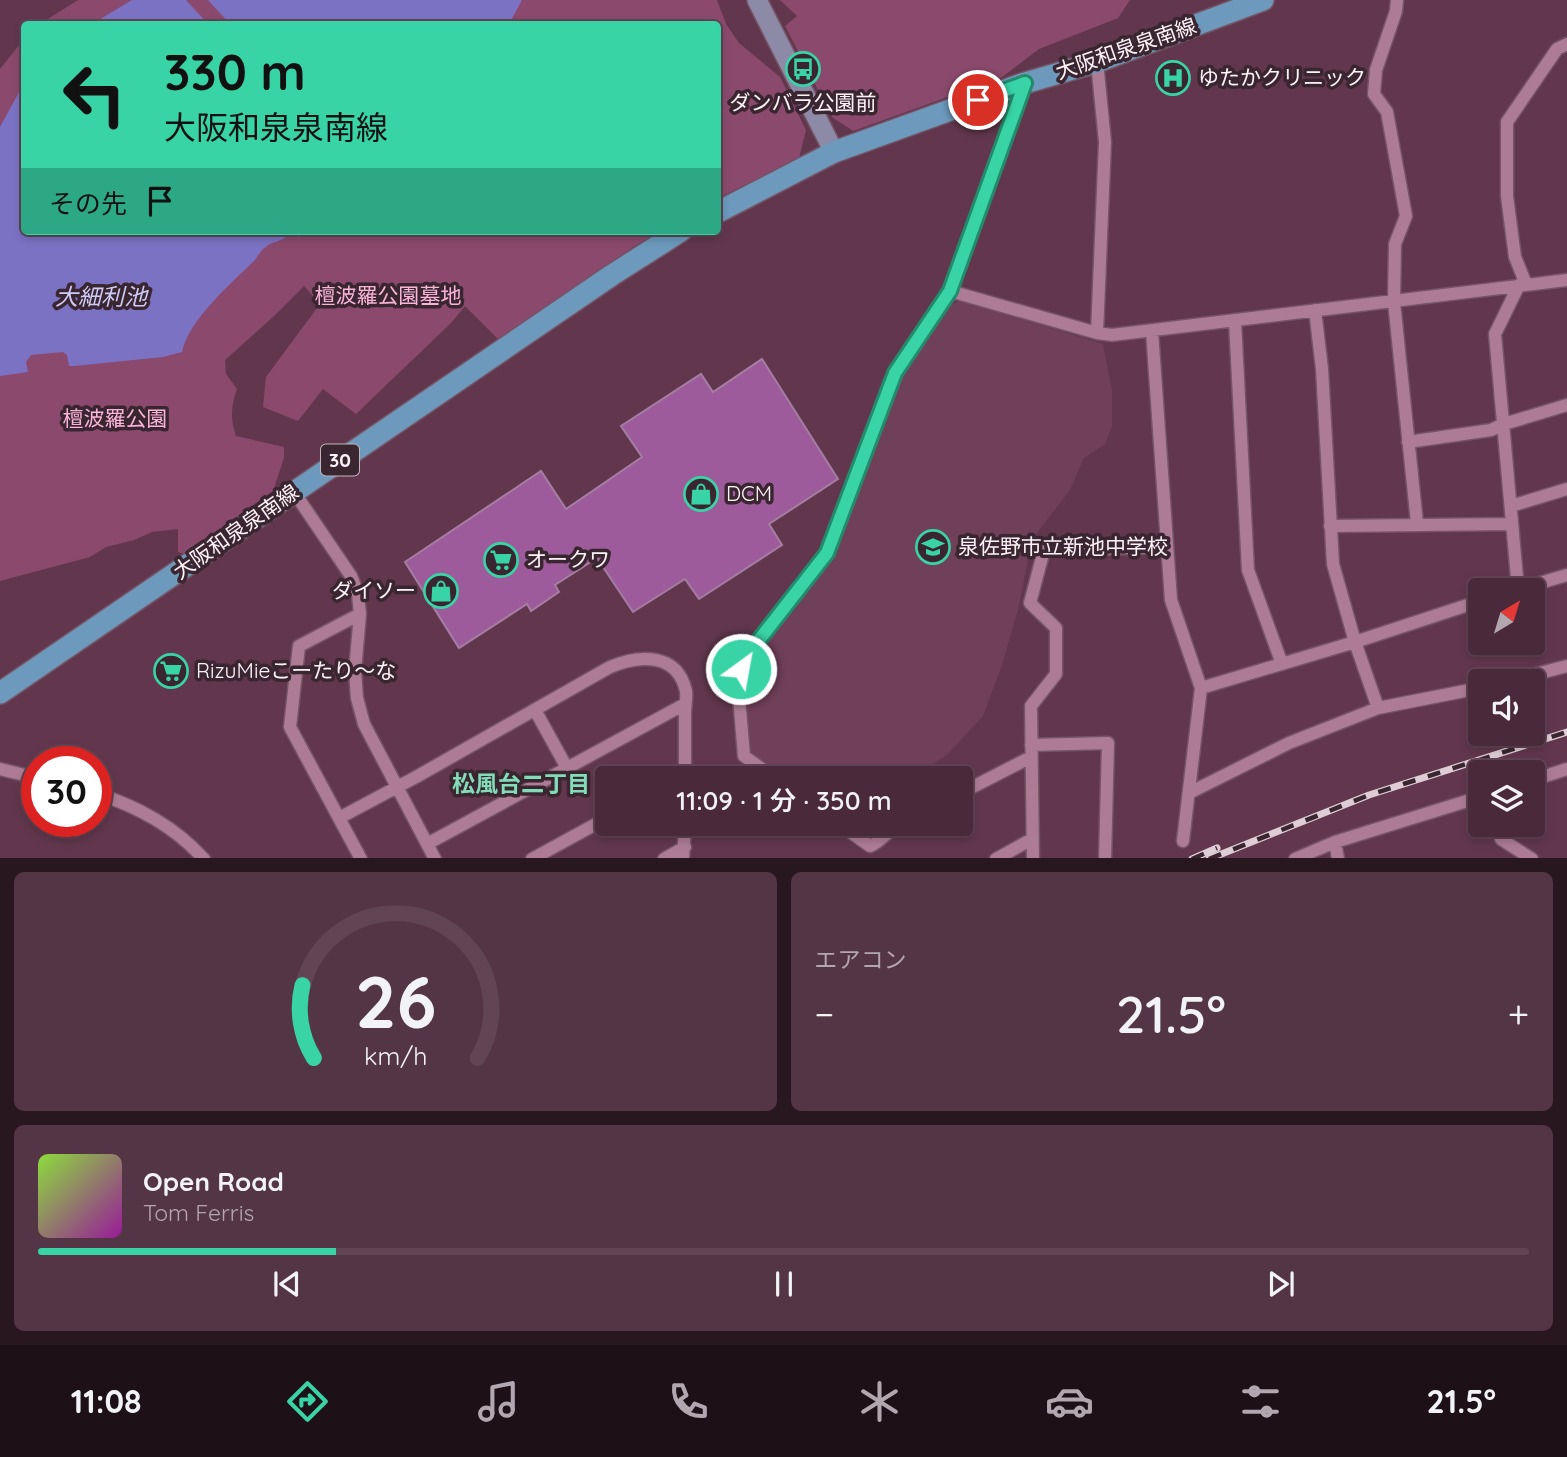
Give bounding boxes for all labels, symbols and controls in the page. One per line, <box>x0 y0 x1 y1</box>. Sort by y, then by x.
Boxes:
street label: 大阪和泉泉南線 <box>1052 12 1199 84</box>
text: 330 m <box>164 41 306 102</box>
icon: left <box>49 49 140 140</box>
bus stop icon: ダンバラ公園前 <box>784 50 822 88</box>
hospital icon: ゆたかクリニック <box>1154 59 1192 97</box>
place label: ゆたかクリニック <box>1198 64 1366 90</box>
pin <box>948 70 1008 130</box>
icon: arrive <box>959 81 997 119</box>
place label: ダンバラ公園前 <box>730 89 877 115</box>
text: 大阪和泉泉南線 <box>164 107 388 147</box>
icon: arrive <box>141 182 179 220</box>
text: その先 <box>49 187 127 220</box>
water label: 大細利池 <box>55 282 149 311</box>
park label: 檀波羅公園墓地 <box>315 282 462 308</box>
park label: 檀波羅公園 <box>63 405 168 431</box>
road number: 30 <box>321 444 359 475</box>
shop icon: DCM <box>682 475 720 513</box>
street label: 大阪和泉泉南線 <box>168 478 303 584</box>
place label: DCM <box>726 480 772 506</box>
school or university icon: 泉佐野市立新池中学校 <box>914 528 952 566</box>
place label: 泉佐野市立新池中学校 <box>958 533 1168 559</box>
supermarket icon: オークワ <box>482 541 520 579</box>
place label: オークワ <box>526 546 610 572</box>
shop icon: ダイソー <box>422 572 460 610</box>
place label: ダイソー <box>332 577 416 603</box>
north arrow <box>1468 578 1545 654</box>
map controls <box>1468 578 1545 837</box>
position arrow <box>704 632 778 706</box>
supermarket icon: RizuMieこーたり～な <box>152 652 190 690</box>
place label: RizuMieこーたり～な <box>196 657 396 683</box>
button: sound <box>1468 669 1545 746</box>
speed limit sign: 30 <box>21 746 112 837</box>
button: layers <box>1468 760 1545 837</box>
district label: 松風台二丁目 <box>452 769 590 798</box>
text: 11:09 · 1 分 · 350 m <box>676 784 892 817</box>
text: エアコン <box>815 945 907 974</box>
text: 26 <box>354 955 436 1046</box>
text: 21.5° <box>1116 981 1226 1046</box>
text: − <box>815 990 834 1038</box>
text: + <box>1508 990 1529 1038</box>
text: km/h <box>364 1039 427 1070</box>
text: Open Road <box>143 1165 284 1198</box>
text: Tom Ferris <box>143 1198 254 1227</box>
icon: previous <box>268 1265 306 1303</box>
icon: pause <box>765 1265 803 1303</box>
icon: next <box>1262 1265 1300 1303</box>
icon: directions <box>283 1377 332 1426</box>
icon: music <box>474 1377 523 1426</box>
icon: phone <box>664 1377 713 1426</box>
icon: climate <box>855 1377 904 1426</box>
icon: car <box>1045 1377 1094 1426</box>
icon: filters <box>1236 1377 1285 1426</box>
text: 11:08 <box>71 1381 142 1421</box>
text: 21.5° <box>1427 1381 1496 1421</box>

